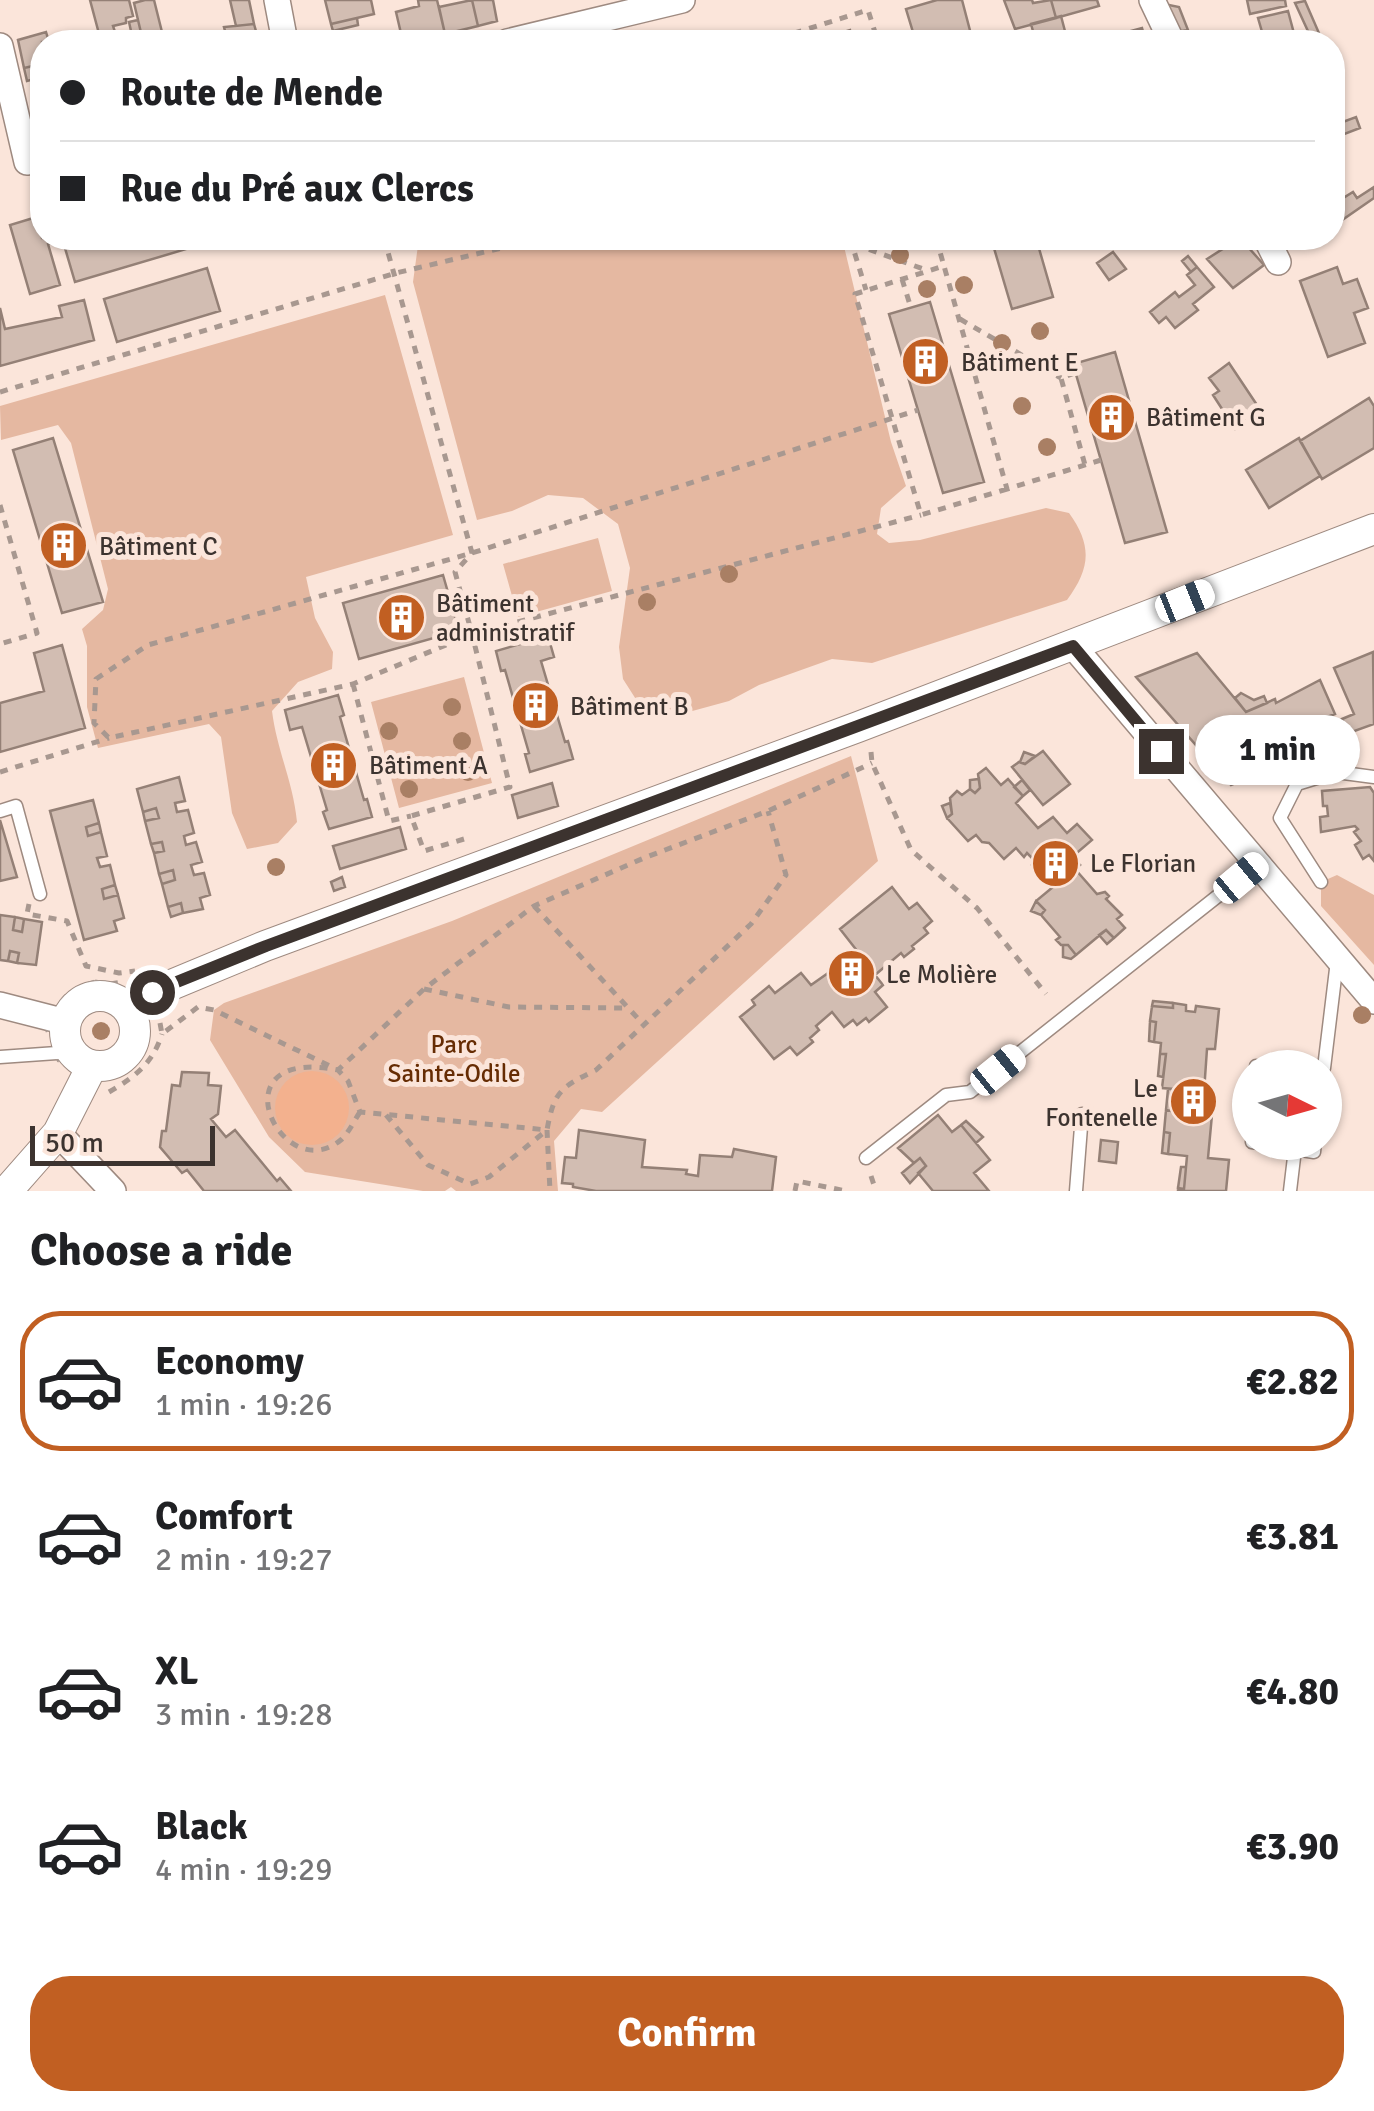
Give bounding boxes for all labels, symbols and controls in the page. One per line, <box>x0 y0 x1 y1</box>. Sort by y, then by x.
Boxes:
text: Route de Mende <box>120 69 383 116</box>
text: Rue du Pré aux Clercs <box>120 165 474 212</box>
building icon: Bâtiment E <box>900 336 952 388</box>
place label: Bâtiment E <box>961 347 1079 378</box>
building icon: Bâtiment G <box>1085 391 1137 443</box>
place label: Bâtiment G <box>1146 402 1266 433</box>
building icon: Bâtiment C <box>38 520 90 572</box>
place label: Bâtiment C <box>99 531 218 562</box>
car <box>1152 576 1218 626</box>
place label: Bâtiment administratif <box>436 588 576 648</box>
building icon: Bâtiment administratif <box>375 591 427 643</box>
building icon: Bâtiment B <box>509 680 561 732</box>
place label: Bâtiment B <box>570 691 689 722</box>
callout: 1 min <box>1196 716 1361 786</box>
route end <box>1139 729 1184 774</box>
text: 1 min <box>1239 730 1316 769</box>
building icon: Bâtiment A <box>308 739 360 791</box>
place label: Bâtiment A <box>369 750 488 781</box>
building icon: Le Florian <box>1029 837 1081 889</box>
car <box>1208 847 1274 909</box>
place label: Le Florian <box>1090 848 1196 879</box>
building icon: Le Molière <box>825 948 877 1000</box>
place label: Le Molière <box>886 959 997 990</box>
route start <box>130 970 175 1015</box>
park label: Parc Sainte-Odile <box>388 1029 520 1089</box>
car <box>965 1039 1031 1101</box>
north arrow <box>1232 1050 1342 1160</box>
map controls <box>1232 1050 1342 1160</box>
place label: Le Fontenelle <box>1045 1073 1158 1133</box>
building icon: Le Fontenelle <box>1167 1076 1219 1128</box>
scale bar <box>30 1121 215 1166</box>
text: 50 m <box>45 1126 104 1160</box>
text: Choose a ride <box>30 1223 293 1278</box>
icon: car <box>35 1336 125 1426</box>
text: Economy <box>155 1338 304 1385</box>
text: €2.82 <box>1246 1358 1339 1405</box>
text: 1 min · 19:26 <box>155 1385 333 1424</box>
icon: car <box>35 1491 125 1581</box>
text: Comfort <box>155 1493 293 1540</box>
text: €3.81 <box>1246 1513 1339 1560</box>
text: 2 min · 19:27 <box>155 1540 333 1579</box>
icon: car <box>35 1646 125 1736</box>
text: XL <box>155 1648 198 1695</box>
text: €4.80 <box>1246 1668 1339 1715</box>
text: 3 min · 19:28 <box>155 1695 333 1734</box>
icon: car <box>35 1801 125 1891</box>
text: Black <box>155 1803 248 1850</box>
text: €3.90 <box>1246 1823 1339 1870</box>
text: 4 min · 19:29 <box>155 1850 333 1889</box>
button: Confirm <box>30 1976 1344 2091</box>

